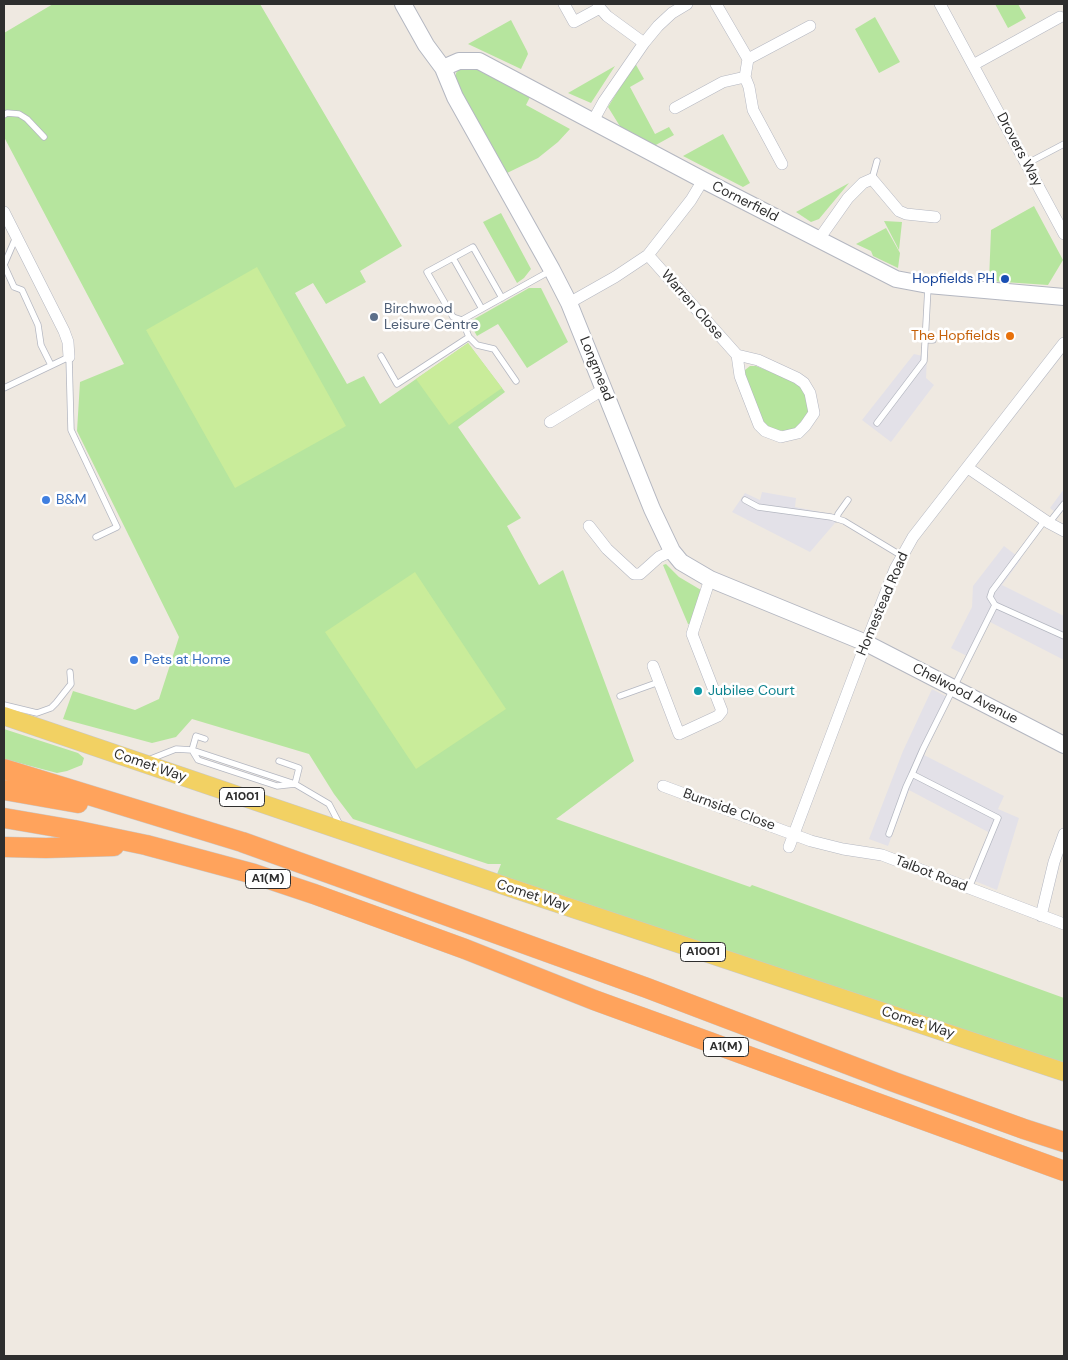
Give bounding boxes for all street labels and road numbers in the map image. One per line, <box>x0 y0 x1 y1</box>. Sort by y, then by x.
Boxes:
street label: Drovers Way <box>992 110 1046 190</box>
street label: Cornerfield <box>709 178 781 226</box>
street label: Warren Close <box>657 267 727 343</box>
street label: Longmead <box>575 334 617 404</box>
street label: Homestead Road <box>854 550 912 658</box>
street label: Chelwood Avenue <box>909 660 1021 728</box>
street label: Comet Way <box>111 746 189 786</box>
street label: Burnside Close <box>681 786 777 834</box>
road number: A1001 <box>220 788 264 806</box>
street label: Talbot Road <box>892 853 970 895</box>
road number: A1(M) <box>246 870 290 889</box>
street label: Comet Way <box>494 876 572 916</box>
road number: A1001 <box>680 942 726 962</box>
street label: Comet Way <box>879 1003 957 1043</box>
road number: A1(M) <box>704 1038 748 1056</box>

